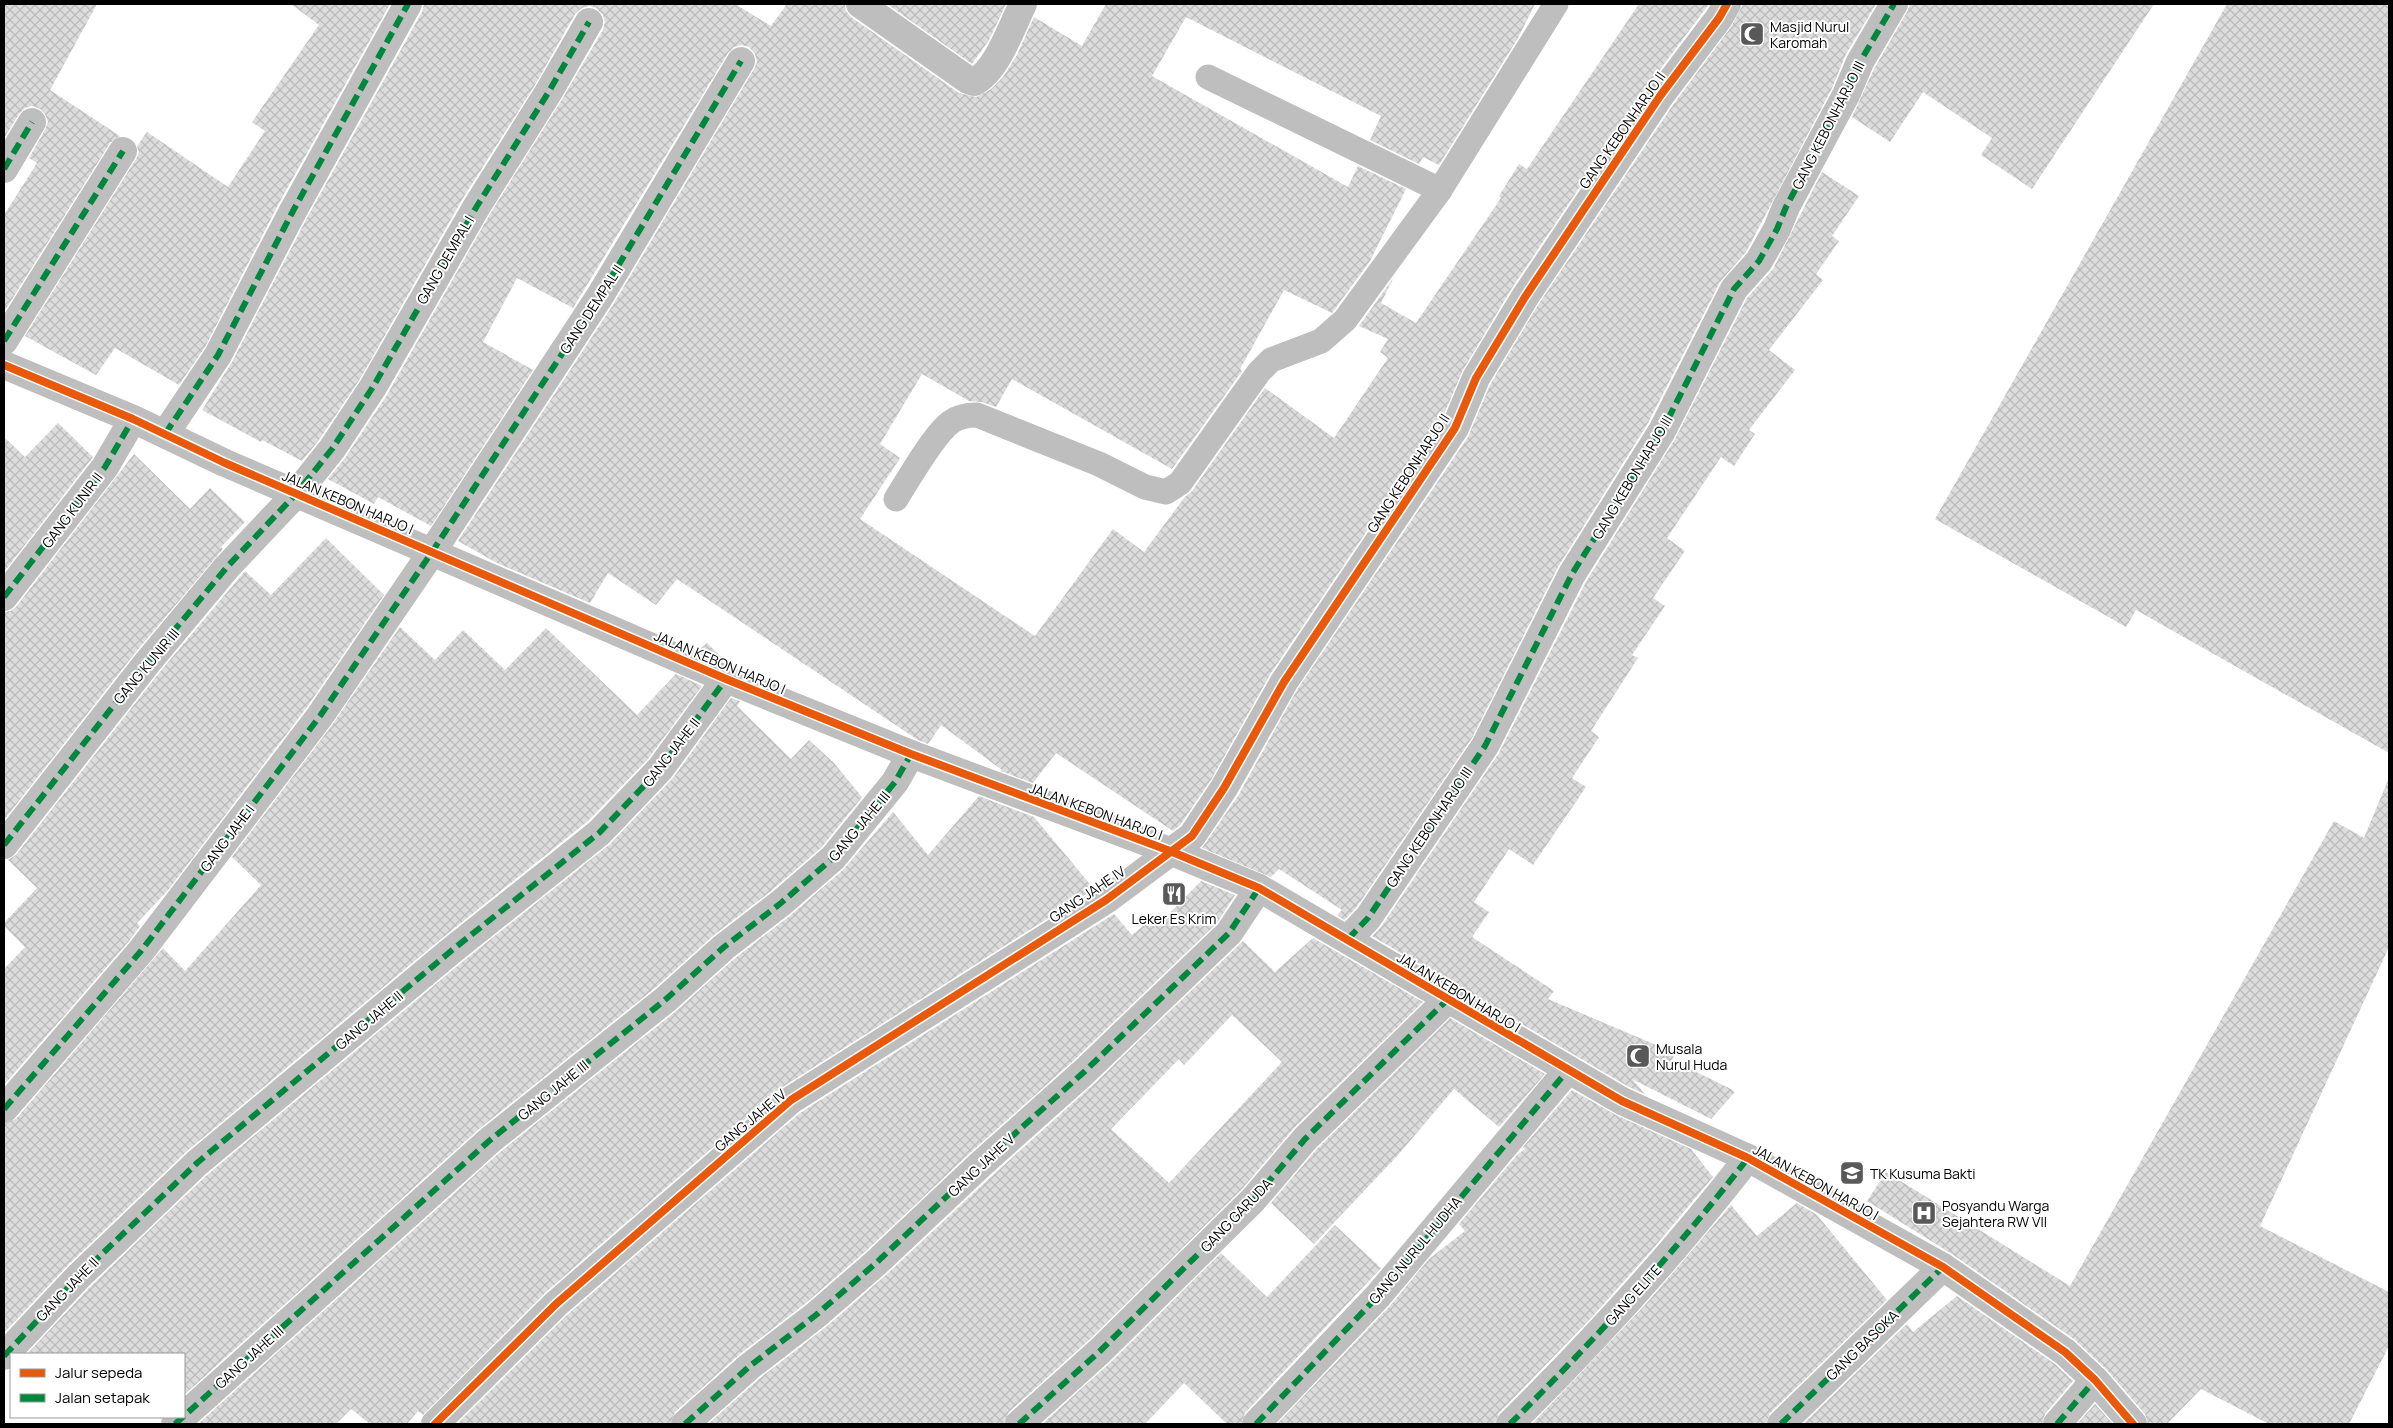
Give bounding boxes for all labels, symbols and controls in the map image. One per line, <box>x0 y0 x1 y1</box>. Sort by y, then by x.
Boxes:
place label: Masjid Nurul Karomah <box>1770 17 1849 52</box>
mosque icon: Masjid Nurul Karomah <box>1739 21 1765 47</box>
street label: GANG KEBONHARJO III <box>1787 58 1869 192</box>
street label: GANG KEBONHARJO II <box>1574 68 1670 192</box>
street label: GANG DEMPAL I <box>412 212 478 308</box>
street label: GANG DEMPAL II <box>555 261 627 357</box>
street label: GANG KEBONHARJO II <box>1362 410 1454 536</box>
street label: GANG KEBONHARJO III <box>1587 411 1677 543</box>
street label: JALAN KEBON HARJO I <box>279 466 417 538</box>
street label: GANG KUNIR II <box>37 468 107 552</box>
street label: GANG KUNIR III <box>109 624 183 708</box>
street label: JALAN KEBON HARJO I <box>651 626 789 698</box>
street label: GANG JAHE II <box>638 714 704 790</box>
street label: GANG KEBONHARJO III <box>1381 763 1477 891</box>
street label: JALAN KEBON HARJO I <box>1027 778 1165 844</box>
street label: GANG JAHE III <box>824 787 894 865</box>
street label: GANG JAHE I <box>196 801 258 875</box>
street label: GANG JAHE IV <box>1045 861 1129 926</box>
restaurant icon: Leker Es Krim <box>1161 881 1187 907</box>
place label: Leker Es Krim <box>1132 909 1217 928</box>
street label: JALAN KEBON HARJO I <box>1394 948 1524 1036</box>
street label: GANG JAHE II <box>331 986 407 1054</box>
place label: Musala Nurul Huda <box>1656 1039 1727 1074</box>
mosque icon: Musala Nurul Huda <box>1625 1043 1651 1069</box>
street label: GANG JAHE III <box>514 1056 592 1124</box>
street label: GANG JAHE IV <box>710 1084 790 1156</box>
street label: GANG JAHE V <box>944 1129 1019 1201</box>
street label: JALAN KEBON HARJO I <box>1750 1140 1882 1224</box>
school or university icon: TK Kusuma Bakti <box>1839 1160 1865 1186</box>
place label: TK Kusuma Bakti <box>1870 1164 1976 1183</box>
street label: GANG GARUDA <box>1196 1174 1276 1256</box>
street label: GANG NURUL HUDHA <box>1364 1192 1466 1308</box>
place label: Posyandu Warga Sejahtera RW VII <box>1942 1196 2049 1231</box>
hospital icon: Posyandu Warga Sejahtera RW VII <box>1911 1200 1937 1226</box>
street label: GANG JAHE II <box>31 1253 103 1325</box>
street label: GANG ELITE <box>1601 1261 1665 1329</box>
street label: GANG BASOKA <box>1822 1305 1902 1384</box>
street label: GANG JAHE III <box>211 1321 287 1393</box>
legend <box>10 1353 185 1418</box>
text: Jalur sepeda <box>55 1362 142 1383</box>
text: Jalan setapak <box>55 1387 150 1408</box>

